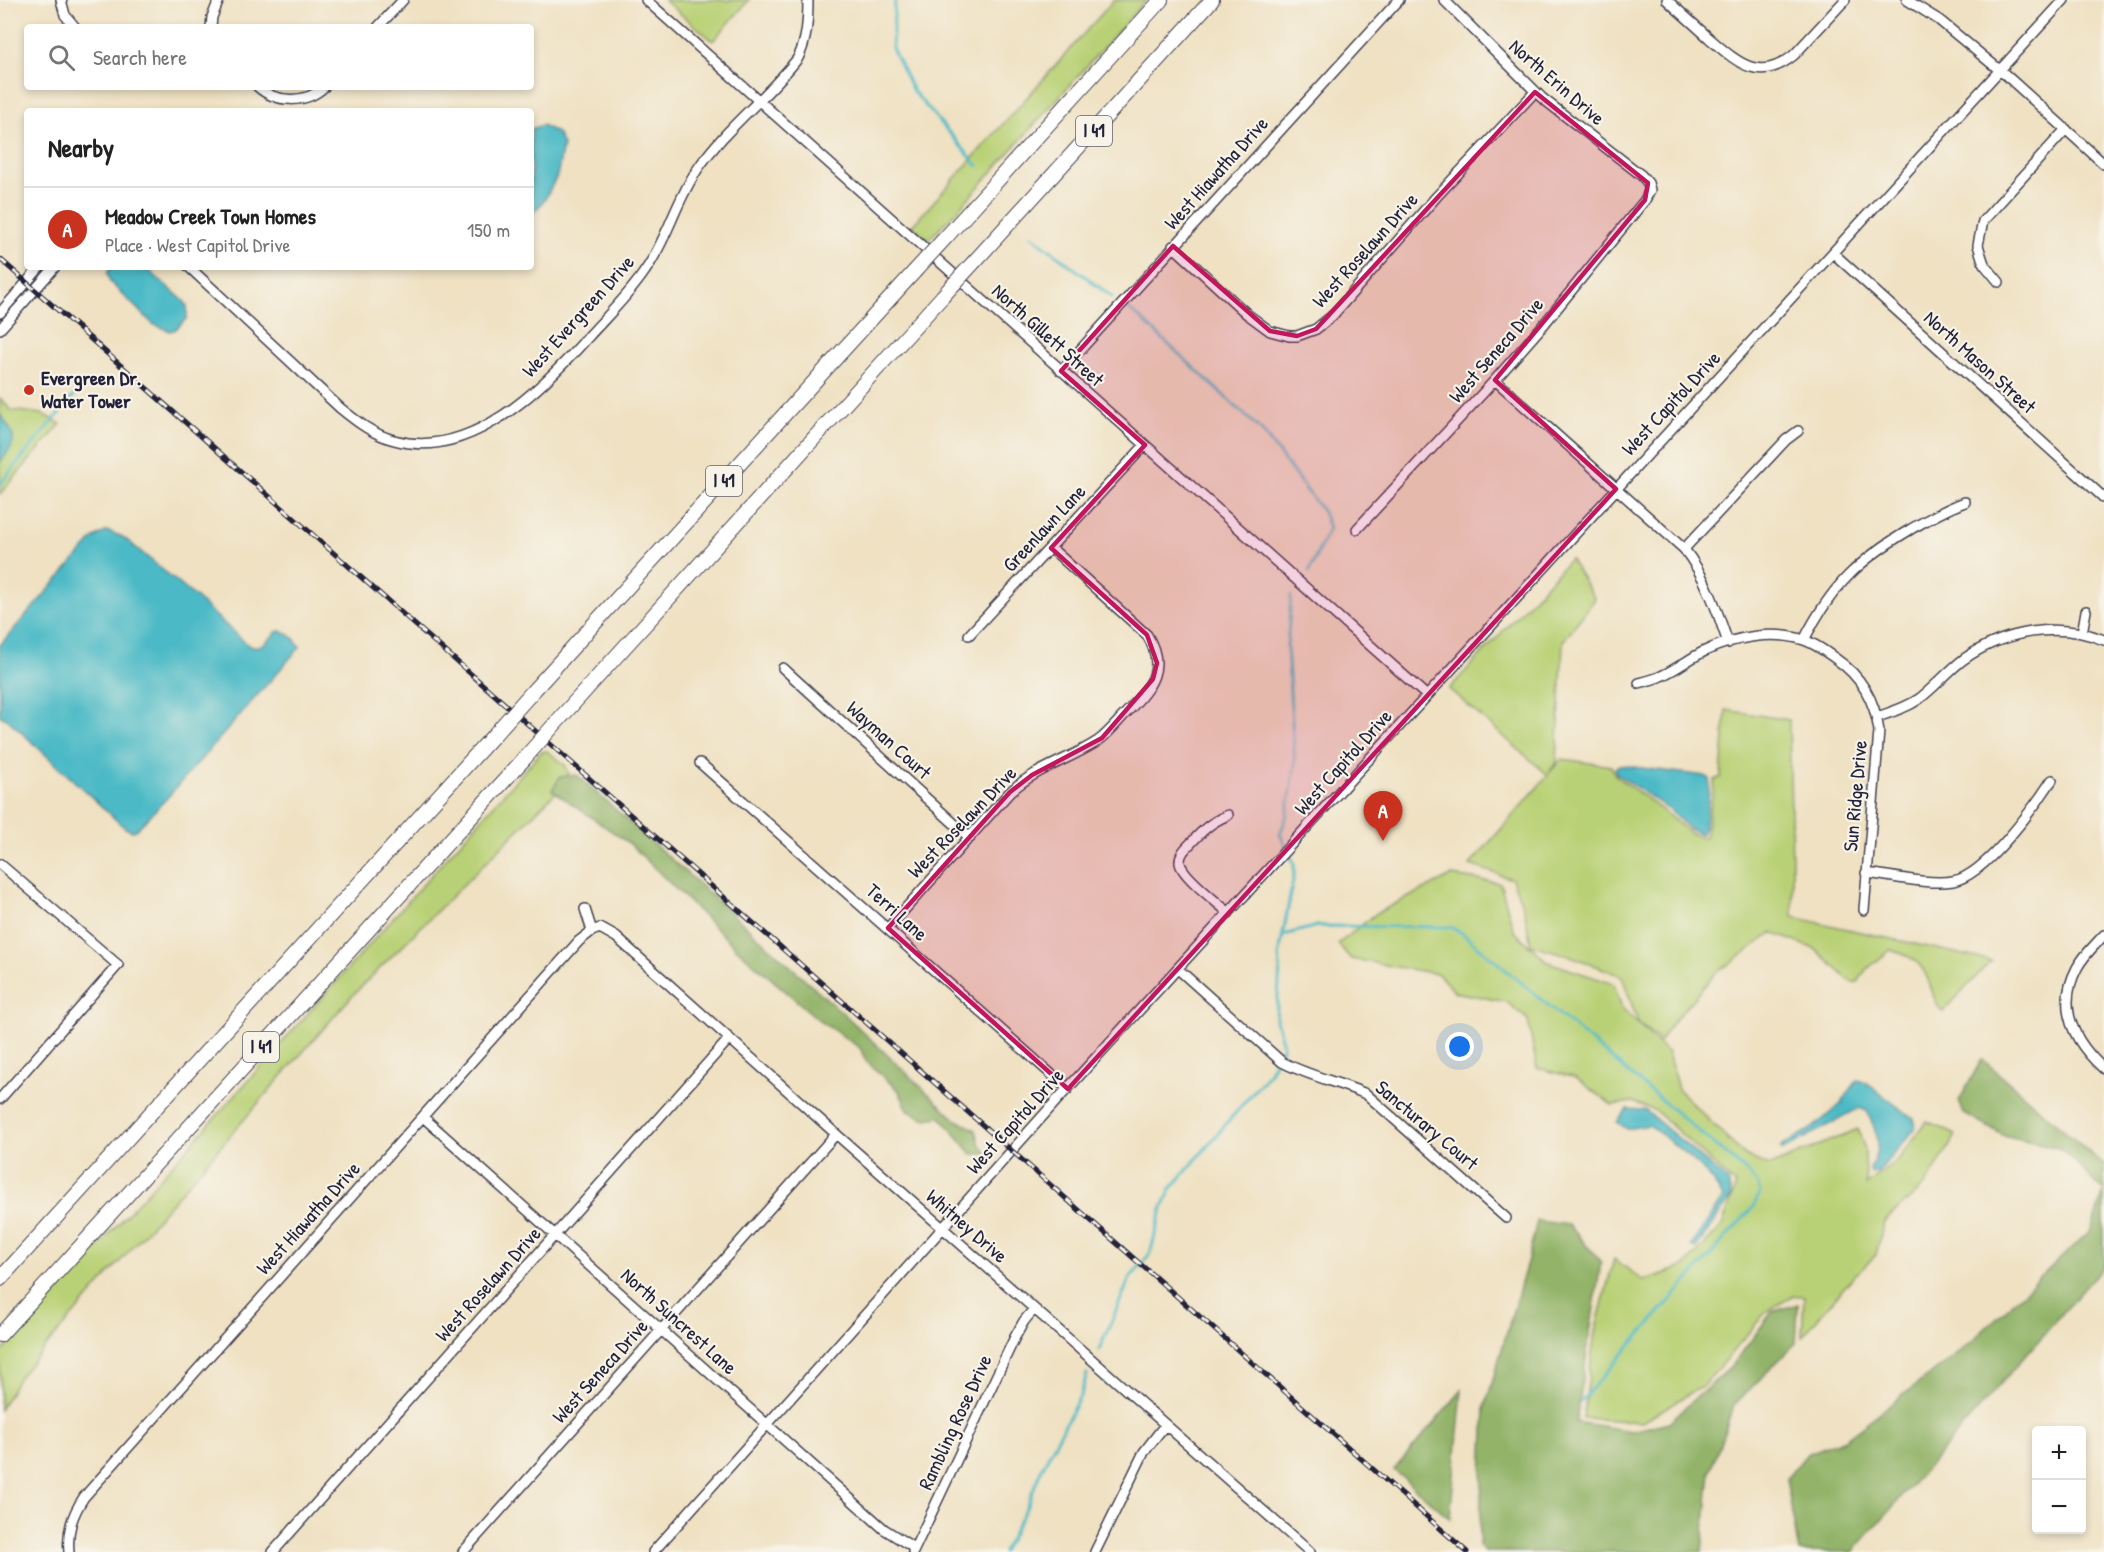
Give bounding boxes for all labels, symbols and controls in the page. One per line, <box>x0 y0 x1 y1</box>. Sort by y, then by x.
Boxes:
search box <box>24 24 534 90</box>
street label: North Erin Drive <box>1504 33 1611 131</box>
icon: search <box>45 41 78 74</box>
text: Search here <box>93 42 187 72</box>
street label: West Hiawatha Drive <box>1158 110 1274 235</box>
road number: I 41 <box>1076 116 1112 146</box>
text: Nearby <box>48 130 114 165</box>
street label: West Roselawn Drive <box>1306 186 1424 313</box>
text: Meadow Creek Town Homes <box>105 201 316 231</box>
text: A <box>63 216 72 243</box>
text: 150 m <box>467 216 510 243</box>
text: Place · West Capitol Drive <box>105 231 291 258</box>
street label: West Evergreen Drive <box>515 249 640 383</box>
street label: North Gillett Street <box>987 277 1111 393</box>
street label: West Seneca Drive <box>1442 291 1549 408</box>
street label: North Mason Street <box>1919 304 2043 420</box>
street label: West Capitol Drive <box>1615 344 1726 461</box>
place label: Evergreen Dr. Water Tower <box>41 364 141 414</box>
marker: Evergreen Dr. Water Tower <box>22 383 36 397</box>
road number: I 41 <box>706 466 742 496</box>
street label: Greenlawn Lane <box>996 478 1091 577</box>
street label: Wayman Court <box>841 694 938 786</box>
street label: West Capitol Drive <box>1288 703 1397 820</box>
street label: Sun Ridge Drive <box>1836 739 1873 853</box>
street label: West Roselawn Drive <box>901 760 1022 884</box>
pin: A <box>1364 792 1402 841</box>
street label: Terri Lane <box>861 877 934 946</box>
road number: I 41 <box>243 1032 279 1062</box>
your location <box>1445 1032 1474 1061</box>
street label: West Capitol Drive <box>960 1062 1069 1179</box>
street label: Sancturary Court <box>1370 1074 1485 1176</box>
street label: West Hiawatha Drive <box>250 1155 366 1280</box>
street label: Whitney Drive <box>921 1183 1014 1269</box>
street label: West Roselawn Drive <box>429 1220 547 1347</box>
street label: North Suncrest Lane <box>616 1261 743 1380</box>
street label: West Seneca Drive <box>546 1313 654 1429</box>
street label: Rambling Rose Drive <box>911 1350 998 1494</box>
map controls <box>2032 1426 2086 1534</box>
button: + <box>2032 1426 2086 1480</box>
button: − <box>2032 1480 2086 1534</box>

